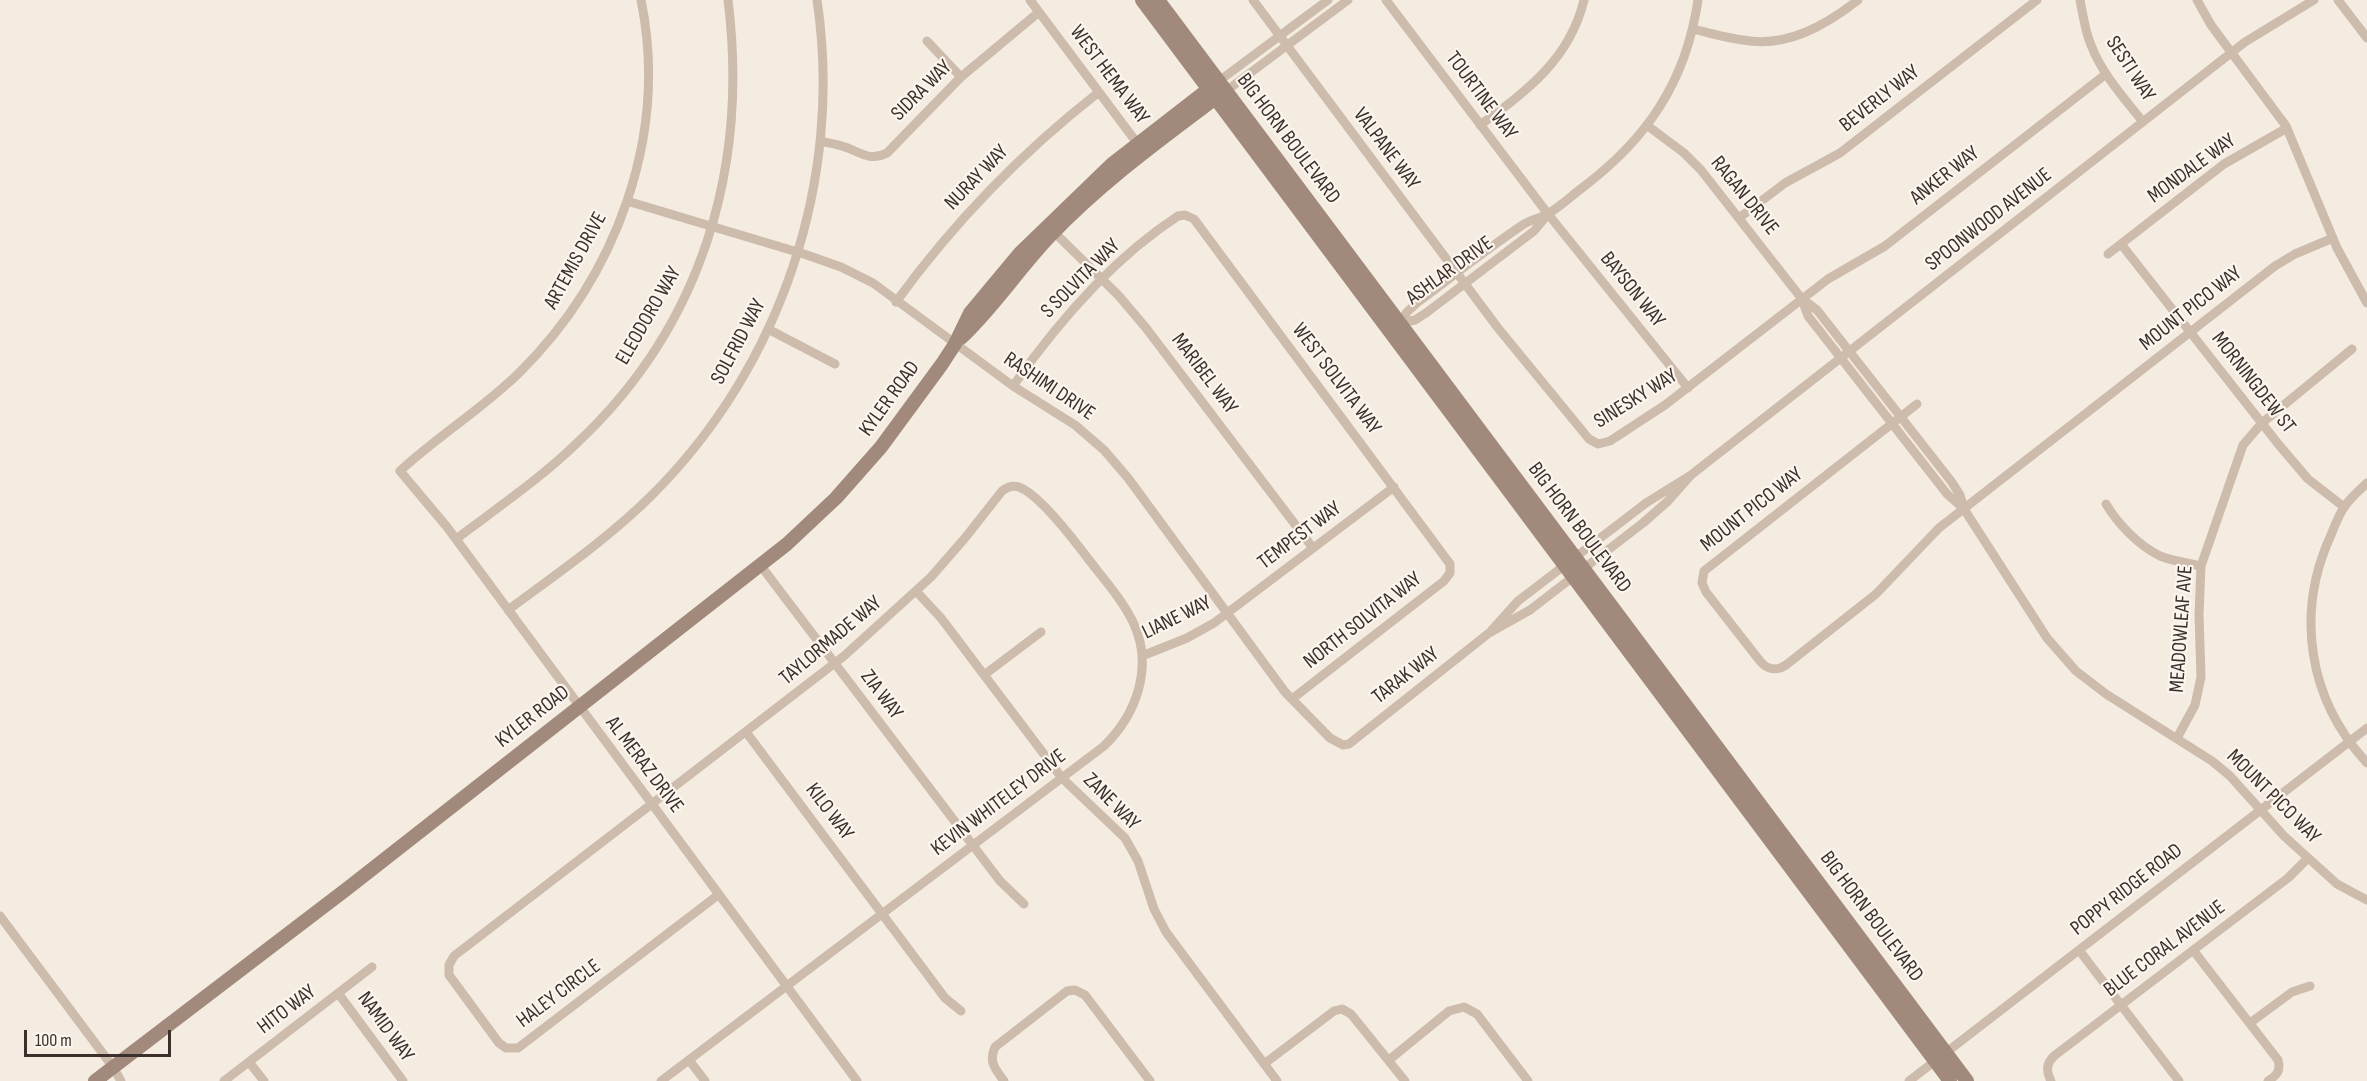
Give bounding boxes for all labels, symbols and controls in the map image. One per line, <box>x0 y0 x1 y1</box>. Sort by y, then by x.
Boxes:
street label: WEST HEMA WAY <box>1064 21 1154 129</box>
street label: SESTI WAY <box>2100 32 2160 106</box>
street label: TOURTINE WAY <box>1440 47 1522 145</box>
street label: SIDRA WAY <box>886 55 958 127</box>
street label: BEVERLY WAY <box>1835 60 1925 138</box>
street label: BIG HORN BOULEVARD <box>1231 69 1345 209</box>
street label: VALPANE WAY <box>1347 103 1425 195</box>
street label: MONDALE WAY <box>2143 129 2241 209</box>
street label: NURAY WAY <box>940 140 1014 216</box>
street label: ANKER WAY <box>1905 141 1985 211</box>
street label: RAGAN DRIVE <box>1705 151 1783 241</box>
street label: SPOONWOOD AVENUE <box>1921 163 2057 277</box>
street label: ARTEMIS DRIVE <box>539 208 613 314</box>
street label: ASHLAR DRIVE <box>1402 231 1498 311</box>
street label: S SOLVITA WAY <box>1036 234 1126 324</box>
street label: BAYSON WAY <box>1594 247 1670 333</box>
street label: MOUNT PICO WAY <box>2135 261 2247 357</box>
street label: ELEODORO WAY <box>611 262 687 370</box>
street label: SOLFRID WAY <box>706 295 772 389</box>
street label: WEST SOLVITA WAY <box>1286 318 1386 440</box>
street label: MORNINGDEW ST <box>2205 327 2301 439</box>
street label: MARIBEL WAY <box>1165 329 1243 419</box>
street label: RASHIMI DRIVE <box>998 347 1100 427</box>
street label: KYLER ROAD <box>854 356 926 442</box>
street label: SINESKY WAY <box>1590 364 1682 434</box>
street label: BIG HORN BOULEVARD <box>1522 458 1636 598</box>
street label: MOUNT PICO WAY <box>1696 462 1808 558</box>
street label: TEMPEST WAY <box>1253 496 1347 576</box>
street label: MEADOWLEAF AVE <box>2165 565 2199 693</box>
street label: NORTH SOLVITA WAY <box>1299 567 1427 675</box>
street label: TAYLORMADE WAY <box>775 591 887 691</box>
street label: LIANE WAY <box>1138 591 1216 645</box>
street label: TARAK WAY <box>1367 642 1445 710</box>
street label: ZIA WAY <box>854 665 908 725</box>
street label: KYLER ROAD <box>491 680 575 754</box>
street label: AL MERAZ DRIVE <box>599 712 689 818</box>
street label: KEVIN WHITELEY DRIVE <box>927 744 1071 862</box>
street label: MOUNT PICO WAY <box>2221 745 2325 849</box>
street label: ZANE WAY <box>1077 768 1145 836</box>
street label: KILO WAY <box>799 779 859 845</box>
street label: POPPY RIDGE ROAD <box>2066 839 2188 941</box>
street label: BIG HORN BOULEVARD <box>1814 847 1928 987</box>
street label: BLUE CORAL AVENUE <box>2099 895 2231 1003</box>
street label: HALEY CIRCLE <box>512 954 606 1034</box>
street label: HITO WAY <box>253 980 321 1040</box>
street label: NAMID WAY <box>351 987 419 1067</box>
scale bar <box>27 1018 174 1056</box>
text: 100 m <box>35 1030 72 1051</box>

